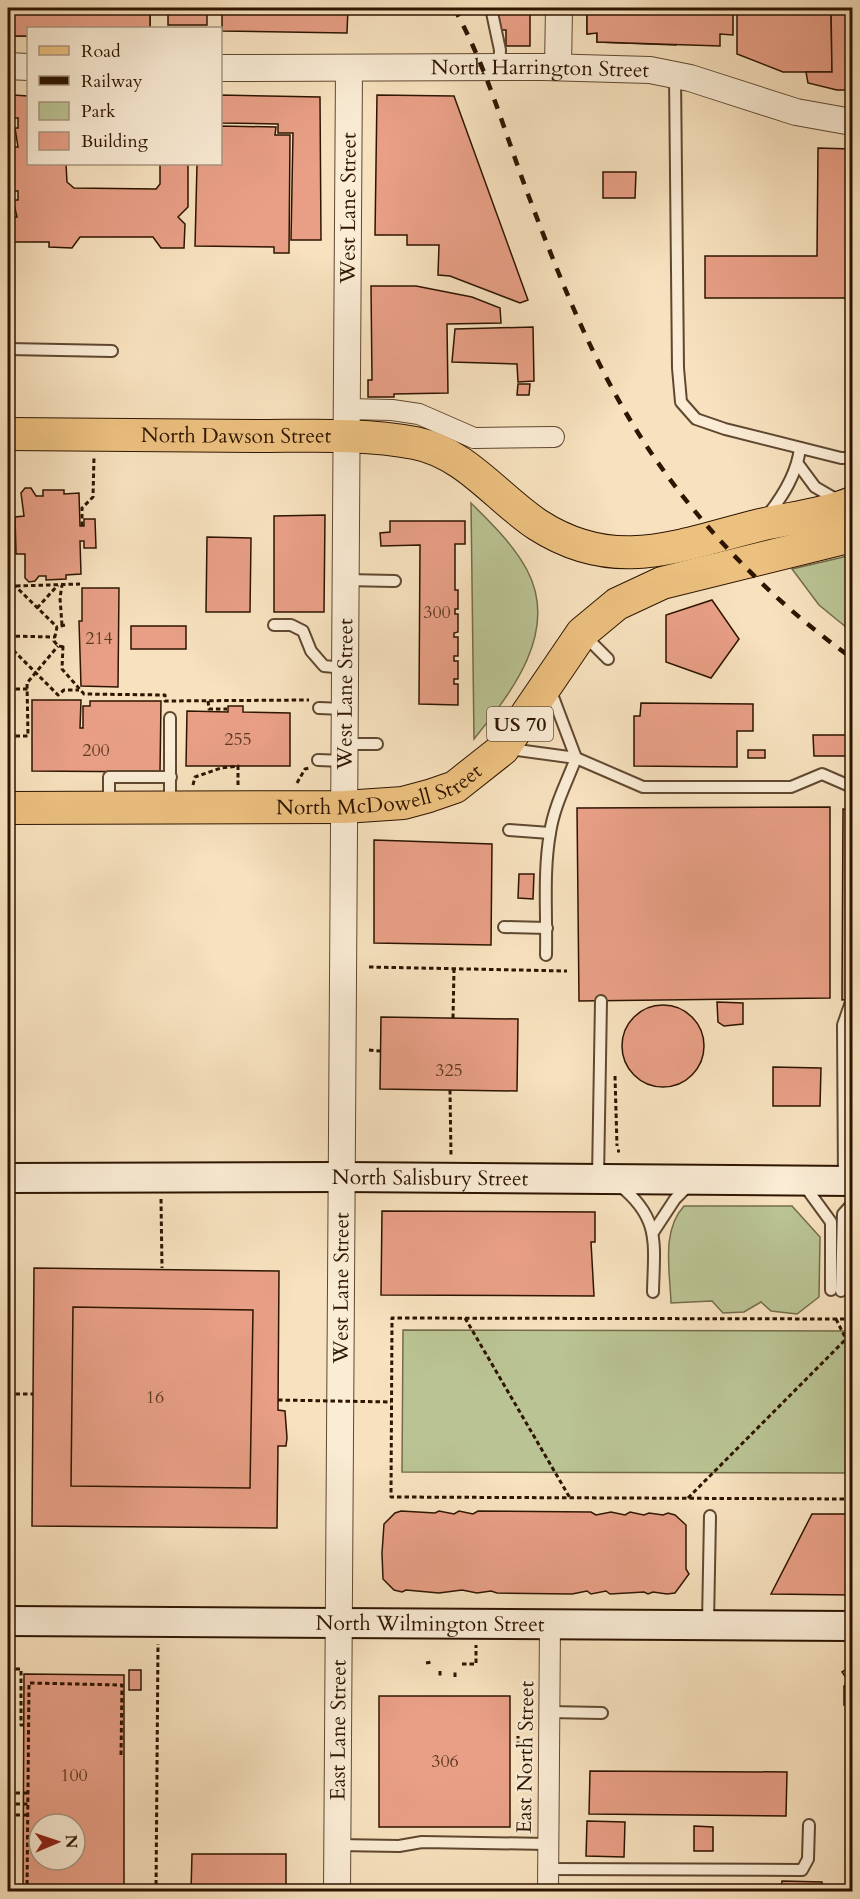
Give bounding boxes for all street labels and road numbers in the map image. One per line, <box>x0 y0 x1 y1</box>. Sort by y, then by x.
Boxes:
street label: North Harrington Street <box>431 53 650 85</box>
street label: West Lane Street <box>334 132 364 285</box>
street label: North Dawson Street <box>141 421 332 451</box>
street label: West Lane Street <box>330 618 360 771</box>
road number: US 70 <box>487 707 553 741</box>
street label: North McDowell Street <box>276 757 488 822</box>
street label: North Salisbury Street <box>332 1163 529 1193</box>
street label: West Lane Street <box>326 1212 356 1365</box>
street label: North Wilmington Street <box>316 1609 545 1639</box>
street label: East Lane Street <box>324 1659 354 1801</box>
street label: East North Street <box>510 1680 541 1834</box>

